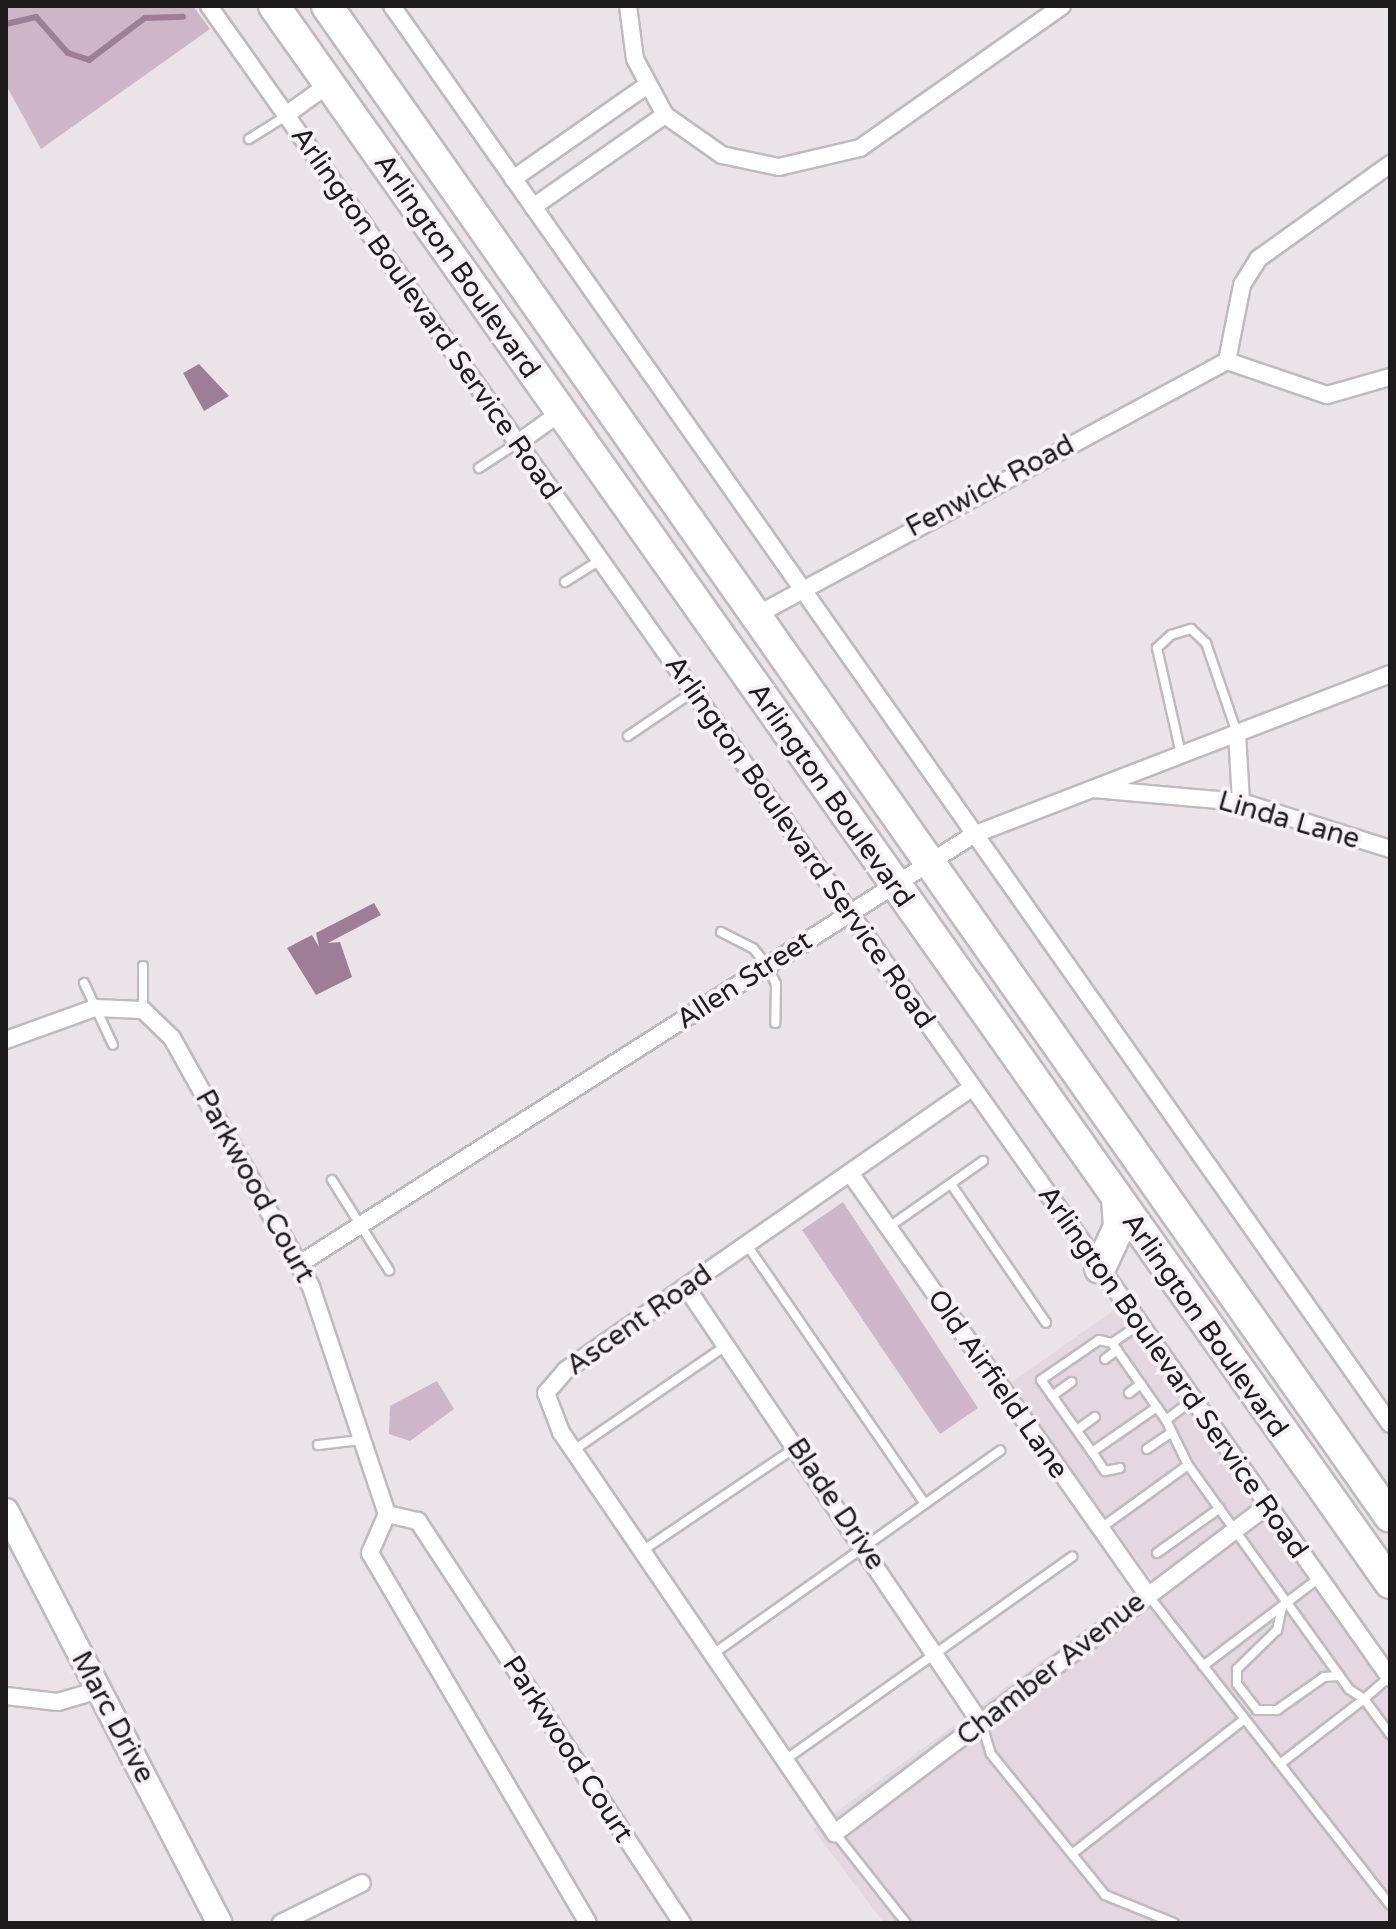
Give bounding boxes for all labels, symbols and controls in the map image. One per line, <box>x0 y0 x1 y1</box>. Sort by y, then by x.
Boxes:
street label: Arlington Boulevard Service Road <box>284 120 568 506</box>
street label: Arlington Boulevard <box>367 147 547 385</box>
street label: Fenwick Road <box>900 428 1080 544</box>
street label: Arlington Boulevard Service Road <box>658 649 942 1035</box>
street label: Arlington Boulevard <box>741 676 921 914</box>
street label: Linda Lane <box>1214 784 1364 856</box>
street label: Allen Street <box>670 924 818 1036</box>
street label: Parkwood Court <box>188 1084 322 1288</box>
street label: Arlington Boulevard Service Road <box>1031 1179 1315 1565</box>
street label: Arlington Boulevard <box>1115 1206 1295 1444</box>
street label: Ascent Road <box>560 1257 718 1383</box>
street label: Old Airfield Lane <box>920 1283 1076 1485</box>
street label: Blade Drive <box>780 1432 892 1576</box>
street label: Chamber Avenue <box>950 1585 1152 1753</box>
street label: Marc Drive <box>64 1645 162 1789</box>
street label: Parkwood Court <box>495 1650 641 1848</box>

